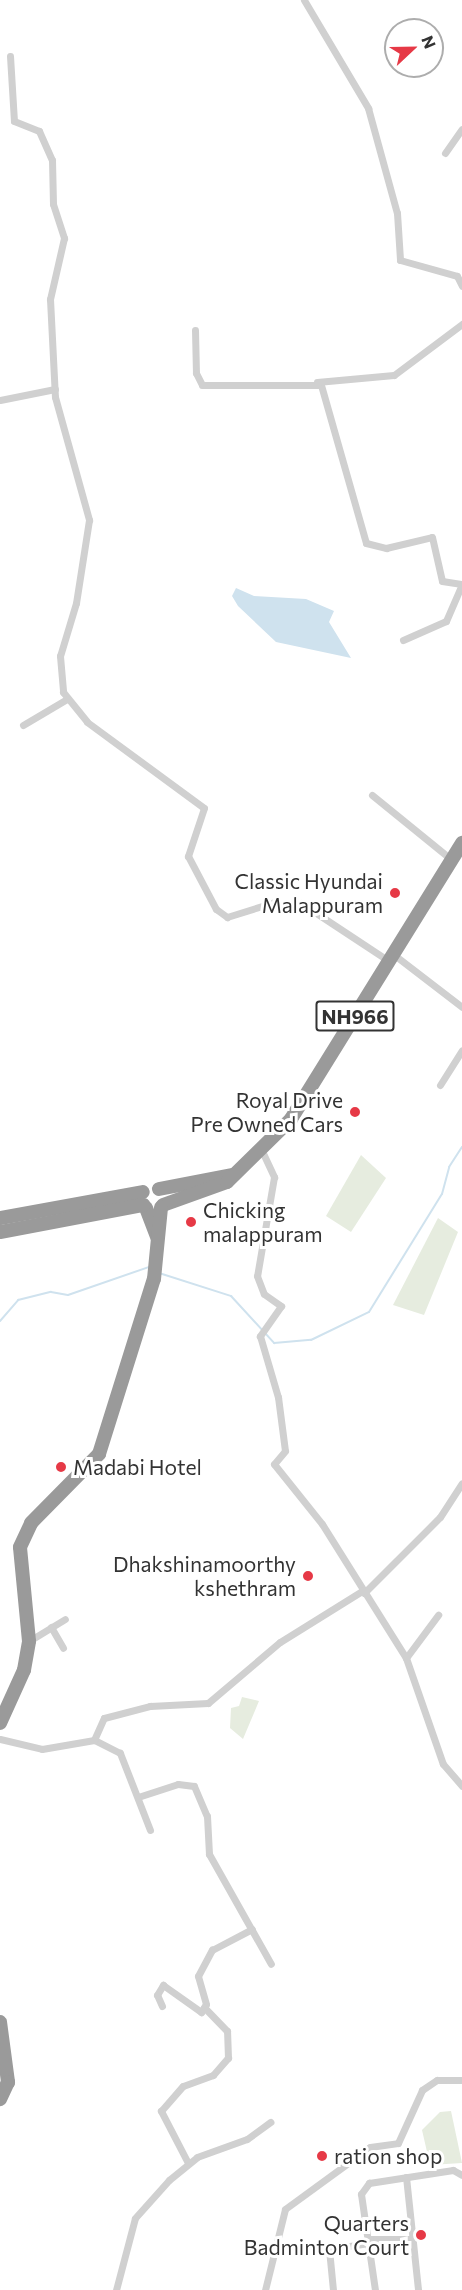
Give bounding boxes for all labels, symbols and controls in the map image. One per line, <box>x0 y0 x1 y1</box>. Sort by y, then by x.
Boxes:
north arrow <box>384 18 444 78</box>
text: N <box>418 33 440 51</box>
place label: Classic Hyundai Malappuram <box>235 868 383 918</box>
marker: Classic Hyundai Malappuram <box>388 886 402 900</box>
road number: NH966 <box>314 999 395 1033</box>
place label: Royal Drive Pre Owned Cars <box>191 1087 343 1137</box>
marker: Royal Drive Pre Owned Cars <box>348 1105 362 1119</box>
place label: Chicking malappuram <box>203 1197 323 1247</box>
marker: Chicking malappuram <box>184 1215 198 1229</box>
place label: Madabi Hotel <box>73 1454 202 1480</box>
marker: Madabi Hotel <box>54 1460 68 1474</box>
place label: Dhakshinamoorthy kshethram <box>113 1551 296 1601</box>
marker: Dhakshinamoorthy kshethram <box>301 1569 315 1583</box>
place label: ration shop <box>334 2143 442 2169</box>
marker: ration shop <box>315 2149 329 2163</box>
place label: Quarters Badminton Court <box>244 2210 409 2260</box>
marker: Quarters Badminton Court <box>414 2228 428 2242</box>

